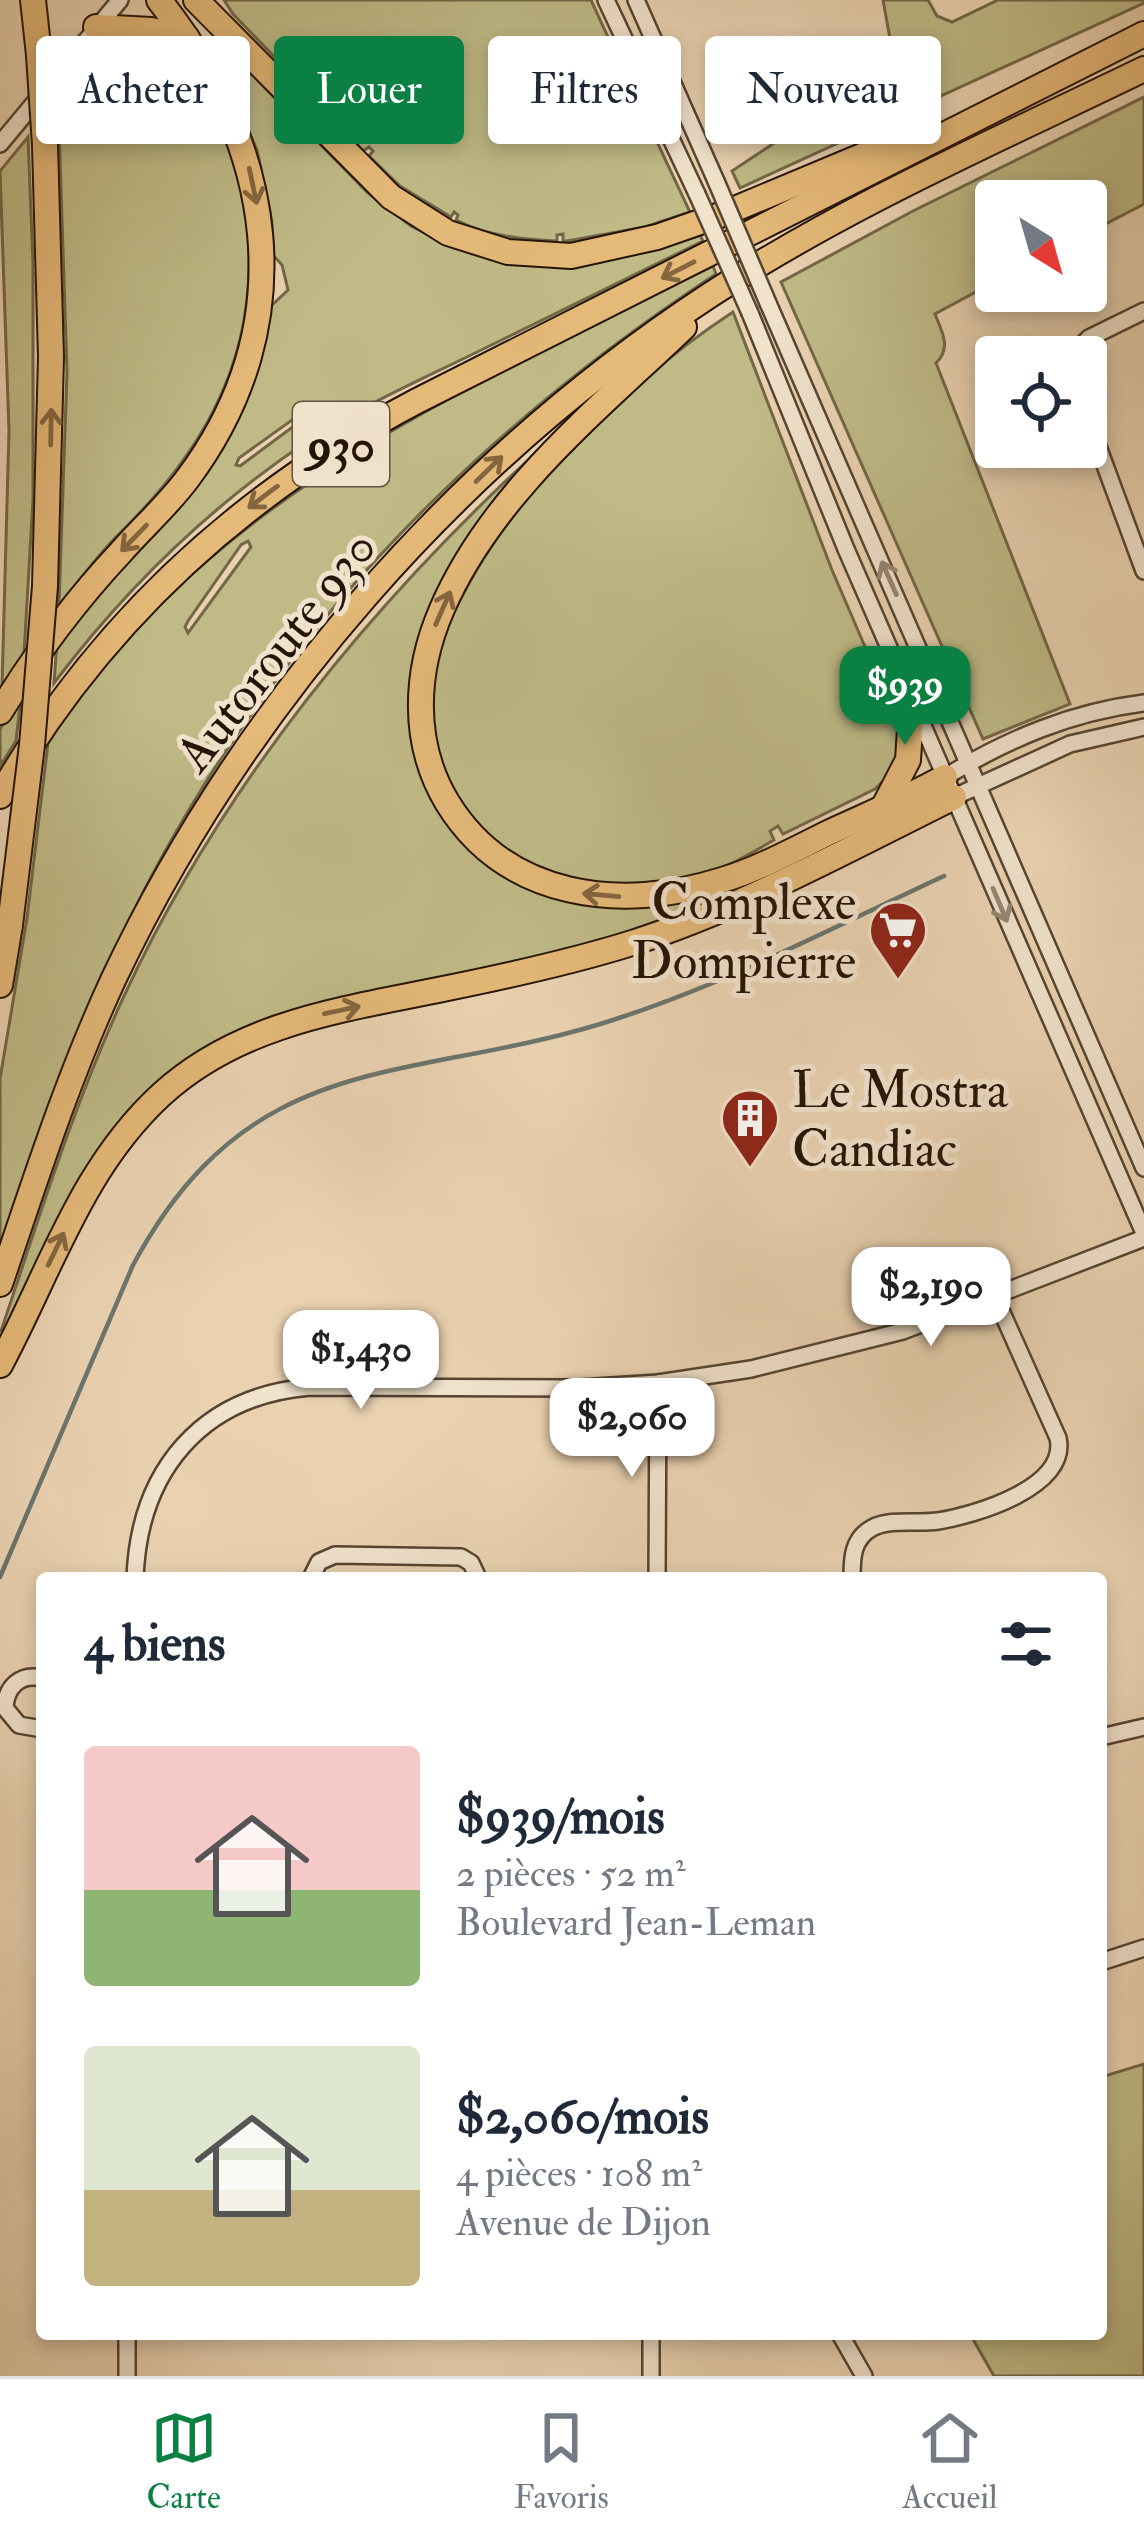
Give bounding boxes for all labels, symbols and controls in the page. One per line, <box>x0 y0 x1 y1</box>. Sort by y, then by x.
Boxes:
chip: Acheter <box>36 36 250 144</box>
chip: Louer <box>274 36 464 144</box>
chip: Filtres <box>488 36 681 144</box>
chip: Nouveau <box>705 36 941 144</box>
one-way arrow <box>243 165 265 204</box>
north arrow <box>975 180 1107 312</box>
map controls <box>975 180 1107 468</box>
one-way arrow <box>661 260 697 283</box>
button: locate <box>975 336 1107 468</box>
road number: 930 <box>293 402 389 486</box>
one-way arrow <box>40 408 62 447</box>
one-way arrow <box>474 456 503 484</box>
one-way arrow <box>247 483 279 509</box>
street label: Autoroute 930 <box>162 518 391 786</box>
one-way arrow <box>120 523 149 552</box>
one-way arrow <box>876 561 898 597</box>
one-way arrow <box>434 591 456 627</box>
pin: $939 <box>834 646 976 748</box>
text: $939 <box>866 660 944 709</box>
place label: Complexe Dompierre <box>631 871 856 994</box>
one-way arrow <box>582 883 621 906</box>
one-way arrow <box>991 886 1012 923</box>
supermarket icon: Complexe Dompierre <box>867 899 929 981</box>
one-way arrow <box>322 997 360 1020</box>
place label: Le Mostra Candiac <box>792 1059 1009 1182</box>
building icon: Le Mostra Candiac <box>719 1087 781 1169</box>
one-way arrow <box>46 1231 68 1267</box>
pin: $2,190 <box>833 1247 1029 1349</box>
text: $2,190 <box>879 1261 983 1310</box>
pin: $1,430 <box>263 1310 459 1412</box>
text: $1,430 <box>310 1324 412 1373</box>
pin: $2,060 <box>534 1378 730 1480</box>
text: $2,060 <box>577 1392 687 1441</box>
icon: filters <box>993 1611 1059 1677</box>
text: 4 biens <box>84 1612 226 1676</box>
text: $939/mois <box>456 1785 665 1849</box>
icon: home <box>180 1794 324 1938</box>
text: 2 pièces · 52 m² <box>456 1849 686 1898</box>
text: Boulevard Jean-Leman <box>456 1898 816 1947</box>
text: $2,060/mois <box>456 2085 709 2149</box>
icon: home <box>180 2094 324 2238</box>
text: 4 pièces · 108 m² <box>456 2149 702 2198</box>
text: Avenue de Dijon <box>456 2198 711 2247</box>
tab: Carte <box>146 2405 221 2518</box>
tab: Favoris <box>514 2405 609 2518</box>
tab: Accueil <box>902 2405 997 2518</box>

